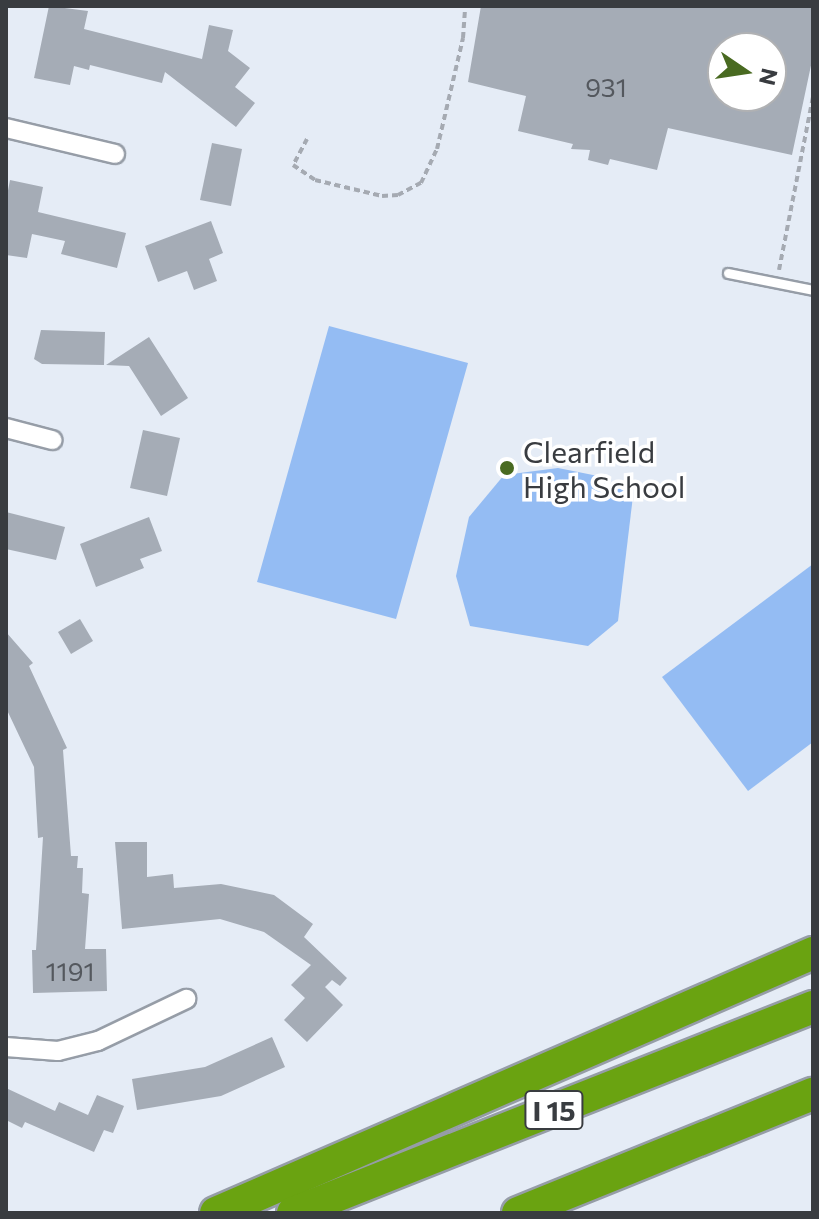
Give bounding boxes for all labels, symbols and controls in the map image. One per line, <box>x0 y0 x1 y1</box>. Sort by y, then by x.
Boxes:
north arrow <box>707 32 787 112</box>
text: N <box>754 66 784 88</box>
house number: 931 <box>585 71 627 103</box>
place label: Clearfield High School <box>523 433 685 504</box>
marker: Clearfield High School <box>498 459 516 477</box>
house number: 1191 <box>45 955 95 987</box>
road number: I 15 <box>524 1086 584 1134</box>

